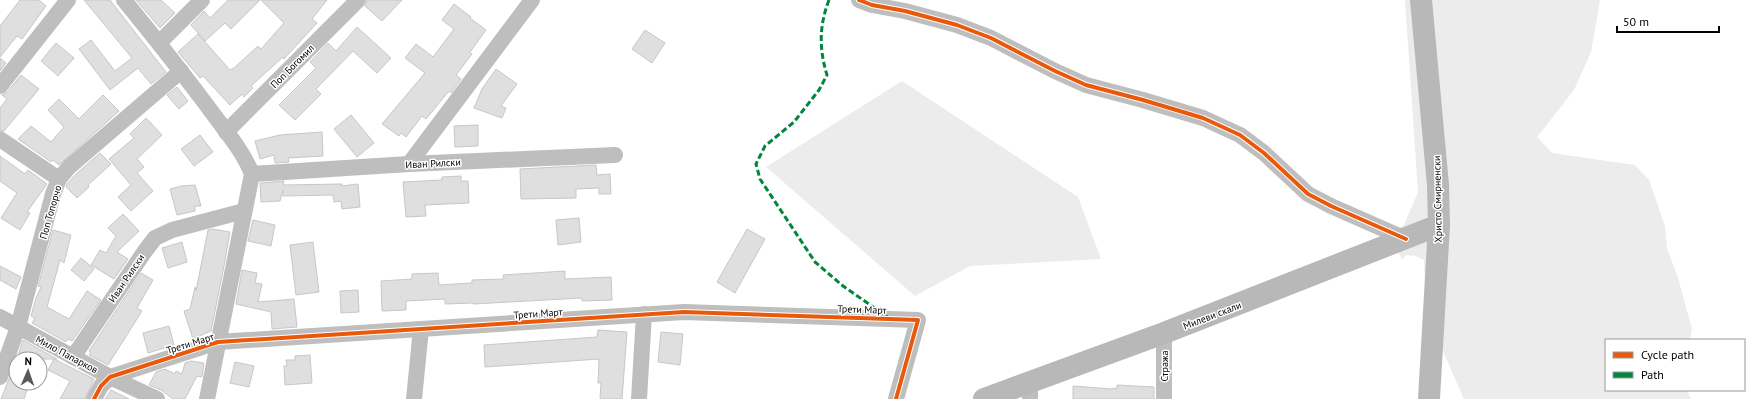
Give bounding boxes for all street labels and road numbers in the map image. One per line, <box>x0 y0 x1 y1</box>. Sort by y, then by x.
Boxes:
street label: Поп Богомил <box>268 42 317 91</box>
street label: Христо Смирненски <box>1430 155 1445 243</box>
street label: Иван Рилски <box>405 156 461 171</box>
street label: Поп Топорчо <box>37 184 64 241</box>
street label: Иван Рилски <box>106 252 147 305</box>
street label: Милеви скали <box>1181 298 1243 333</box>
street label: Трети Март <box>837 302 887 317</box>
street label: Трети Март <box>513 305 563 322</box>
street label: Трети Март <box>165 330 216 357</box>
street label: Мило Папарков <box>33 333 100 376</box>
street label: Стража <box>1158 350 1171 382</box>

